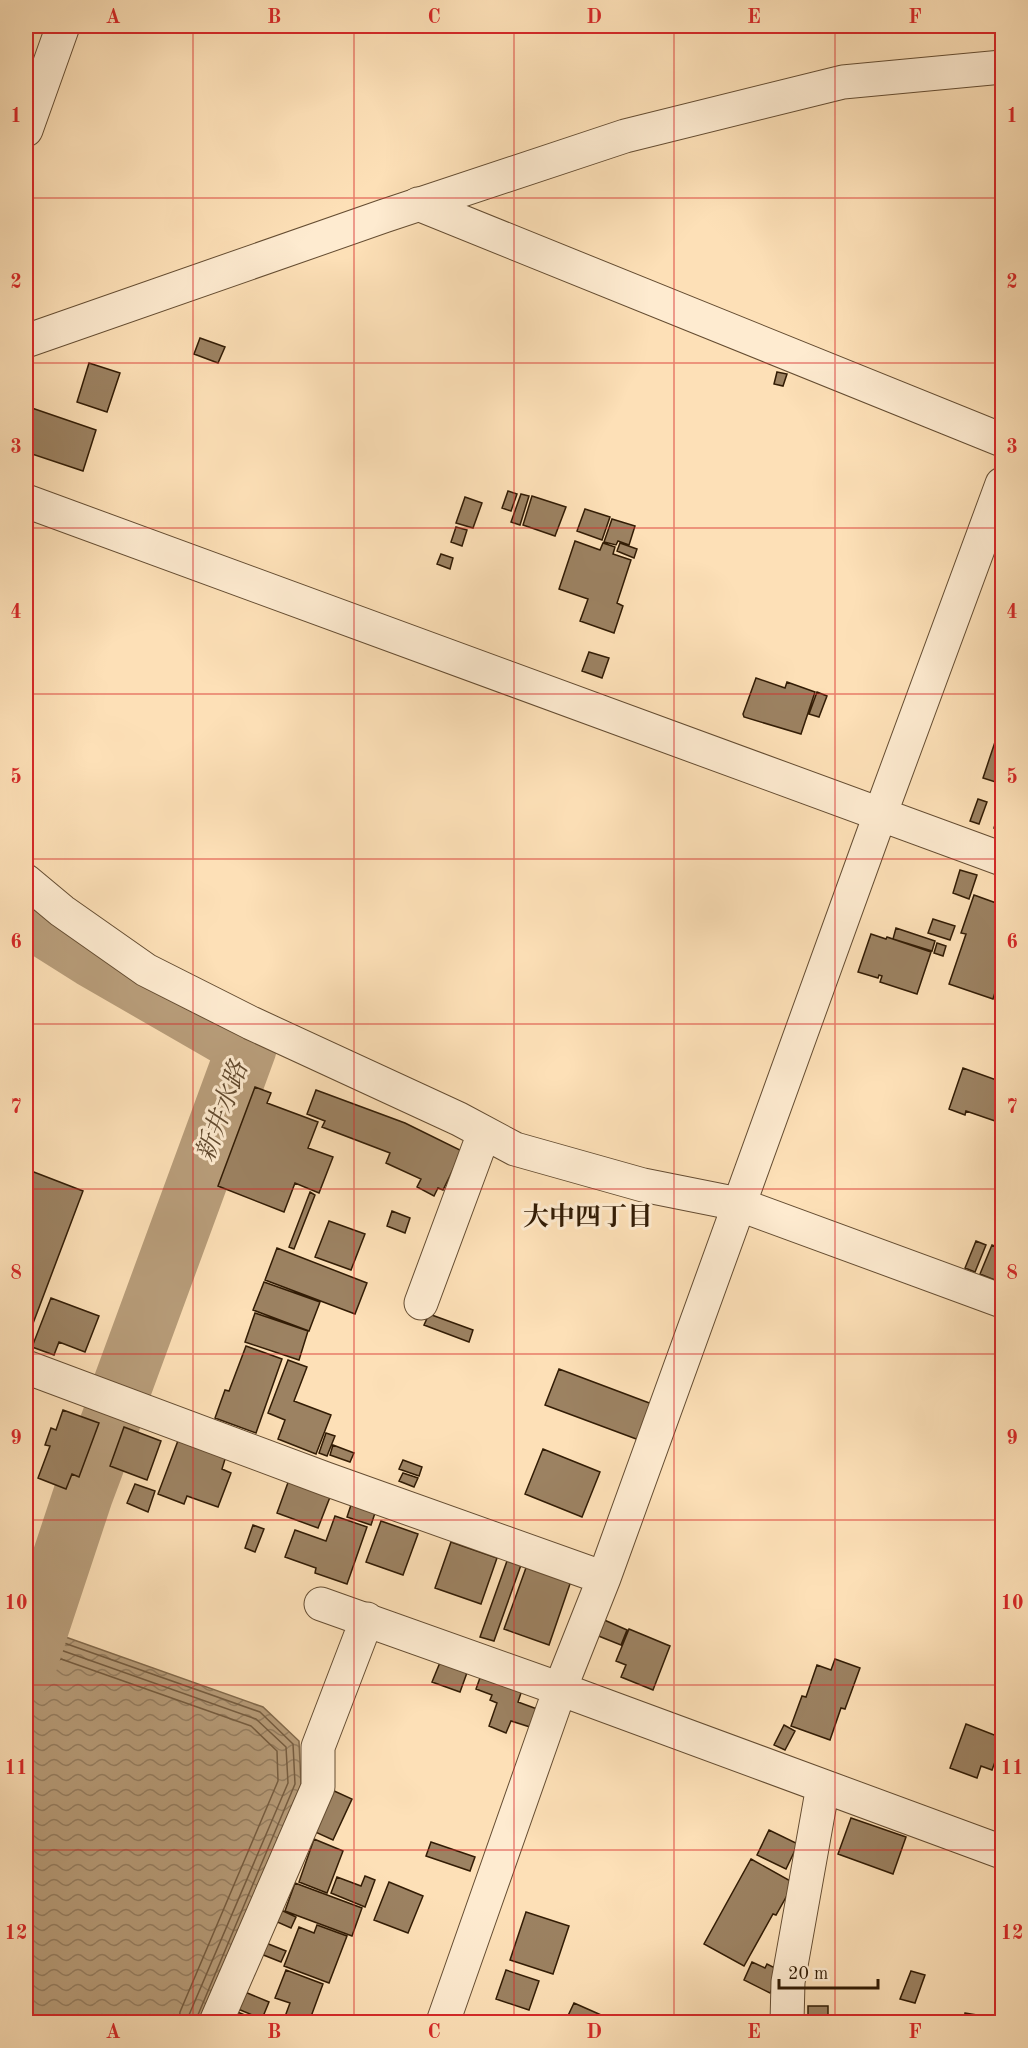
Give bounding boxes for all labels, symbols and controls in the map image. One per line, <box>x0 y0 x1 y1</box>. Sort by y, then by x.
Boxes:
text: A <box>105 8 121 28</box>
text: B <box>267 8 281 28</box>
text: C <box>427 8 441 28</box>
text: D <box>586 8 602 28</box>
text: E <box>747 8 761 28</box>
text: F <box>908 8 922 28</box>
text: 1 <box>10 107 22 127</box>
text: 1 <box>1006 107 1018 127</box>
text: 2 <box>10 273 22 293</box>
text: 2 <box>1006 273 1018 293</box>
text: 3 <box>10 438 22 458</box>
text: 3 <box>1006 438 1018 458</box>
text: 4 <box>10 603 22 623</box>
text: 4 <box>1006 603 1018 623</box>
text: 5 <box>10 767 22 788</box>
text: 5 <box>1006 767 1018 788</box>
text: 6 <box>10 933 22 953</box>
text: 6 <box>1006 933 1018 953</box>
water label: 新井水路 <box>191 1056 254 1165</box>
text: 7 <box>10 1098 22 1118</box>
text: 7 <box>1006 1098 1018 1118</box>
district label: 大中四丁目 <box>523 1202 653 1231</box>
text: 8 <box>10 1264 22 1284</box>
text: 8 <box>1006 1264 1018 1284</box>
text: 9 <box>10 1429 22 1449</box>
text: 9 <box>1006 1429 1018 1449</box>
text: 10 <box>4 1594 28 1614</box>
text: 10 <box>1000 1594 1024 1614</box>
text: 11 <box>4 1759 28 1779</box>
text: 11 <box>1000 1759 1024 1779</box>
text: 12 <box>4 1924 28 1944</box>
text: 12 <box>1000 1924 1024 1944</box>
scale bar <box>779 1952 878 1990</box>
text: 20 m <box>788 1965 828 1983</box>
text: A <box>105 2023 121 2043</box>
text: B <box>267 2023 281 2043</box>
text: C <box>427 2023 441 2043</box>
text: D <box>586 2023 602 2043</box>
text: E <box>747 2023 761 2043</box>
text: F <box>908 2023 922 2043</box>

